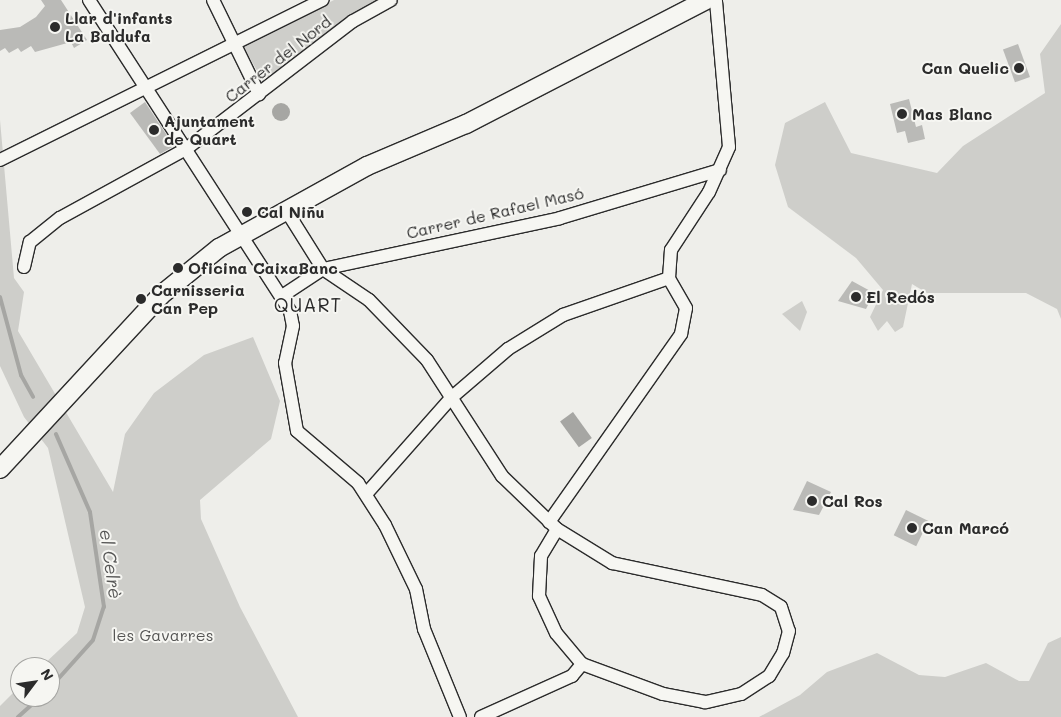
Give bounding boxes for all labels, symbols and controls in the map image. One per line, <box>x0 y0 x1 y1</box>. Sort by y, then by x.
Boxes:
place label: Llar d'infants La Baldufa <box>65 8 173 46</box>
street label: Carrer del Nord <box>221 12 335 106</box>
marker: Llar d'infants La Baldufa <box>49 21 61 33</box>
place label: Can Quelic <box>922 58 1009 78</box>
marker: Can Quelic <box>1013 62 1025 74</box>
place label: Mas Blanc <box>912 104 992 124</box>
marker: Mas Blanc <box>896 108 908 120</box>
place label: Ajuntament de Quart <box>164 111 255 149</box>
marker: Ajuntament de Quart <box>148 124 160 136</box>
street label: Carrer de Rafael Masó <box>405 183 585 243</box>
place label: Cal Niñu <box>257 202 325 222</box>
marker: Cal Niñu <box>241 206 253 218</box>
place label: Oficina CaixaBanc <box>188 258 338 278</box>
marker: Oficina CaixaBanc <box>172 262 184 274</box>
place label: Carnisseria Can Pep <box>151 280 245 318</box>
place label: El Redós <box>866 287 935 307</box>
marker: El Redós <box>850 291 862 303</box>
marker: Carnisseria Can Pep <box>135 293 147 305</box>
district label: QUART <box>273 294 343 316</box>
place label: Cal Ros <box>822 491 883 511</box>
marker: Cal Ros <box>806 495 818 507</box>
place label: Can Marcó <box>922 518 1009 538</box>
marker: Can Marcó <box>906 522 918 534</box>
water label: el Celrè <box>95 528 127 600</box>
park label: les Gavarres <box>113 625 213 645</box>
north arrow <box>10 657 60 707</box>
text: N <box>37 665 58 684</box>

